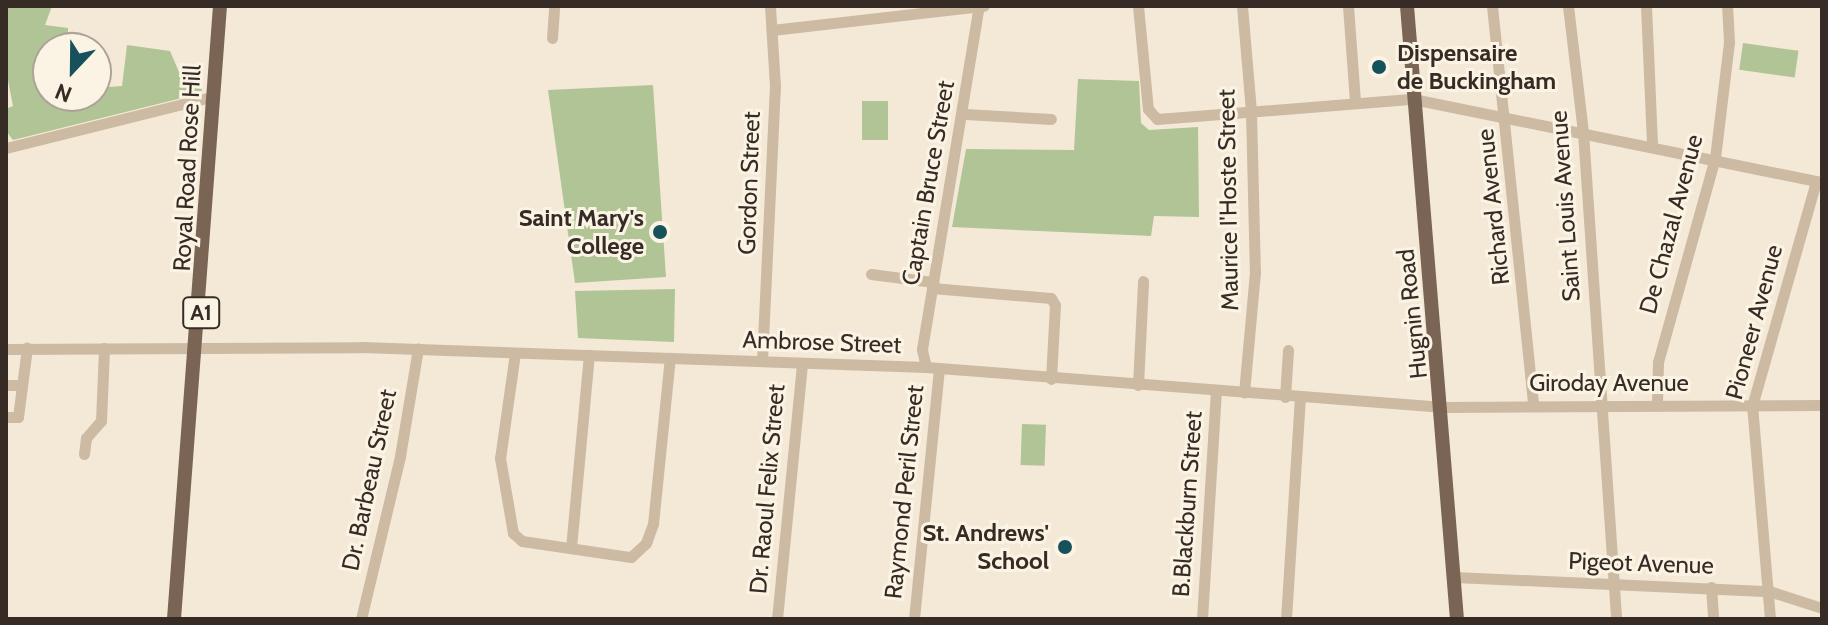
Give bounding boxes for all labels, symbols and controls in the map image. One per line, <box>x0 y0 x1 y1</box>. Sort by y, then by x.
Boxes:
north arrow <box>32 32 112 112</box>
place label: Dispensaire de Buckingham <box>1397 39 1556 95</box>
marker: Dispensaire de Buckingham <box>1368 56 1390 78</box>
street label: Royal Road Rose Hill <box>167 64 207 272</box>
text: N <box>51 77 76 108</box>
street label: Captain Bruce Street <box>896 78 960 288</box>
street label: Maurice I'Hoste Street <box>1212 89 1244 311</box>
street label: Saint Louis Avenue <box>1544 110 1586 302</box>
street label: Gordon Street <box>732 111 766 255</box>
street label: Richard Avenue <box>1470 127 1516 287</box>
street label: De Chazal Avenue <box>1633 131 1709 317</box>
place label: Saint Mary's College <box>519 204 644 260</box>
marker: Saint Mary's College <box>651 223 669 241</box>
street label: Pioneer Avenue <box>1720 242 1788 402</box>
street label: Hugnin Road <box>1391 248 1433 380</box>
road number: A1 <box>181 295 221 331</box>
street label: Ambrose Street <box>742 325 902 359</box>
street label: Giroday Avenue <box>1529 369 1689 397</box>
street label: Dr. Raoul Felix Street <box>743 383 791 595</box>
street label: Raymond Peril Street <box>878 384 930 600</box>
street label: Dr. Barbeau Street <box>336 387 402 573</box>
street label: B.Blackburn Street <box>1166 410 1208 598</box>
place label: St. Andrews' School <box>922 519 1049 575</box>
marker: St. Andrews' School <box>1056 538 1074 556</box>
street label: Pigeot Avenue <box>1568 546 1714 580</box>

